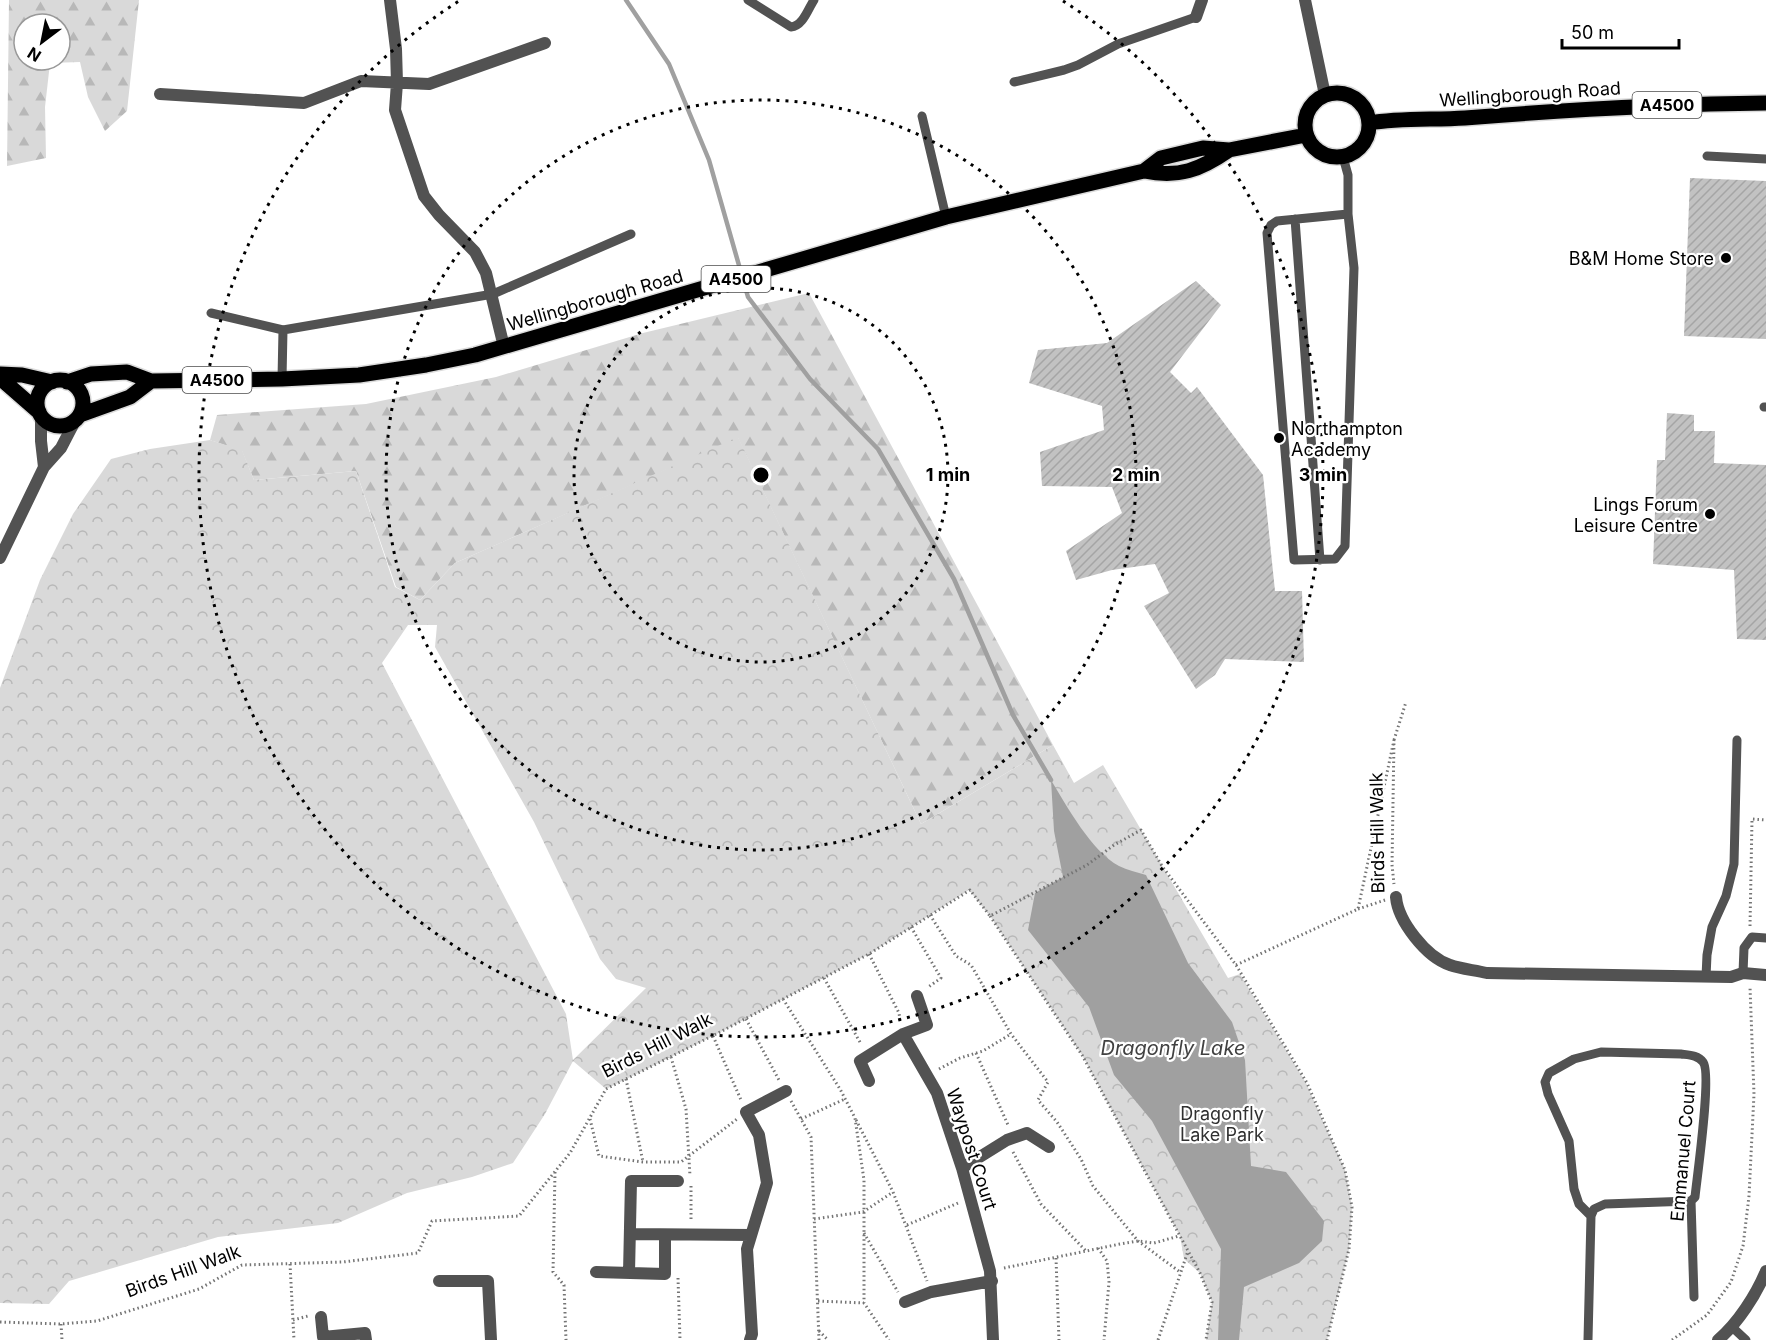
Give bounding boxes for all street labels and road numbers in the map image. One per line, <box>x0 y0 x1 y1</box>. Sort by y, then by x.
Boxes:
street label: Wellingborough Road <box>1439 77 1621 111</box>
road number: A4500 <box>1632 92 1702 118</box>
street label: Wellingborough Road <box>505 265 685 335</box>
road number: A4500 <box>702 266 771 292</box>
road number: A4500 <box>182 367 252 393</box>
street label: Birds Hill Walk <box>1365 772 1389 894</box>
street label: Birds Hill Walk <box>598 1008 716 1082</box>
street label: Emmanuel Court <box>1666 1080 1700 1222</box>
street label: Waypost Court <box>942 1086 1002 1213</box>
street label: Birds Hill Walk <box>123 1240 243 1302</box>

